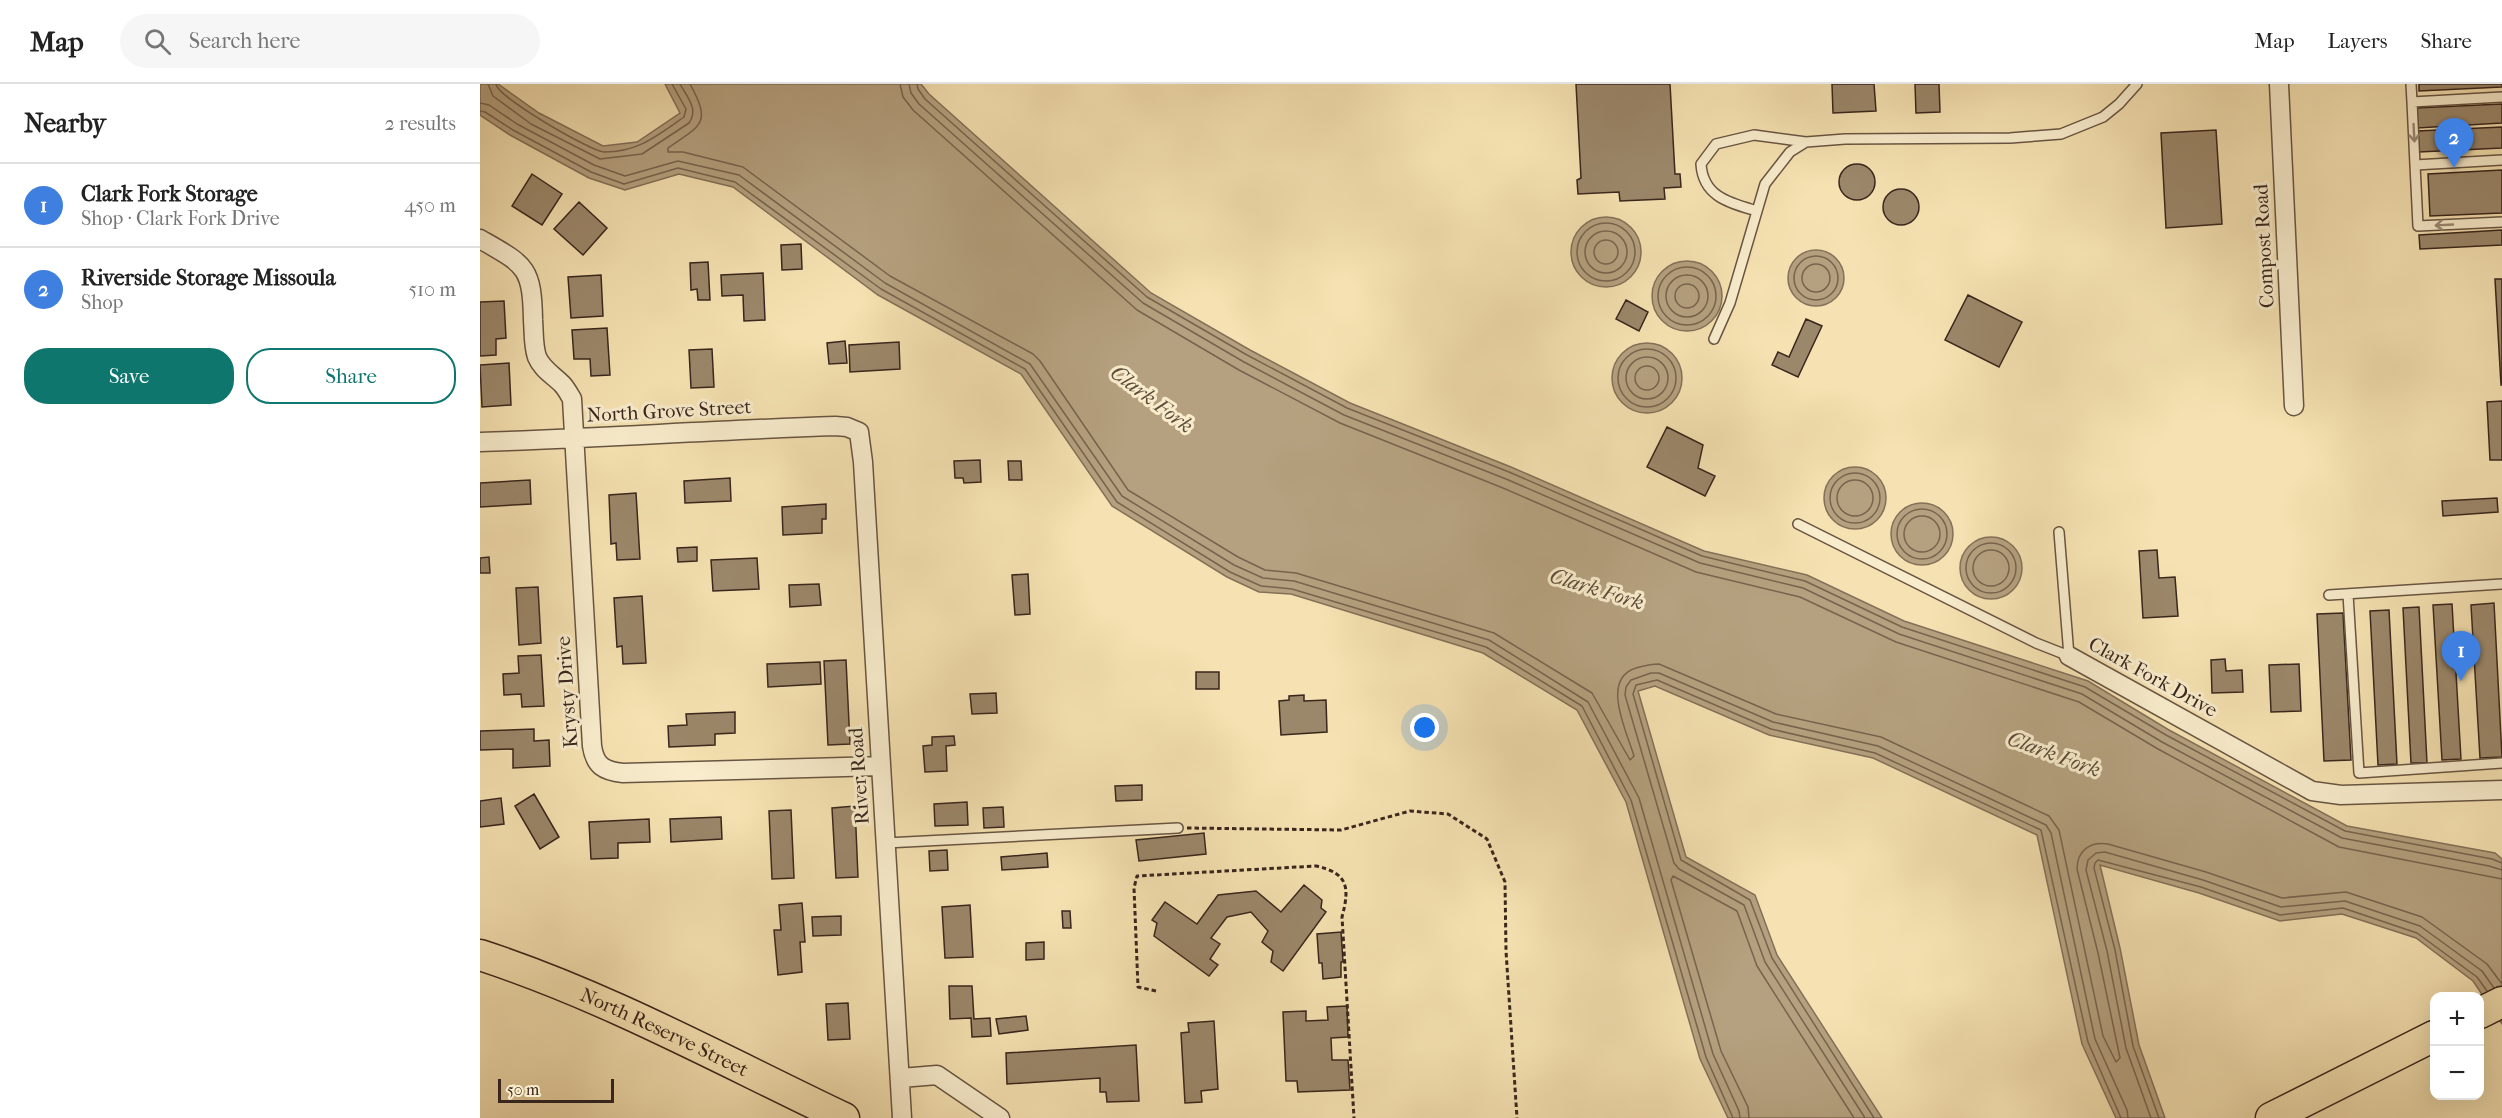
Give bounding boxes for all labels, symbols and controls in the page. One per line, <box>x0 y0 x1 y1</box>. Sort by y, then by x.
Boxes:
search box <box>120 14 540 68</box>
text: Map <box>30 25 84 58</box>
icon: search <box>141 25 174 58</box>
text: Search here <box>189 28 300 54</box>
text: Map <box>2254 29 2295 53</box>
text: Layers <box>2328 29 2387 53</box>
text: Share <box>2420 29 2472 53</box>
text: Nearby <box>24 108 106 139</box>
text: 2 results <box>385 112 456 135</box>
pin: 2 <box>2434 118 2474 168</box>
one-way arrow <box>2408 123 2419 143</box>
text: Clark Fork Storage <box>81 181 258 207</box>
street label: Compost Road <box>2249 182 2279 309</box>
text: 1 <box>40 194 47 217</box>
text: 450 m <box>404 194 456 217</box>
text: Shop · Clark Fork Drive <box>81 207 280 230</box>
one-way arrow <box>2434 220 2454 231</box>
text: Riverside Storage Missoula <box>81 265 336 291</box>
text: 2 <box>38 278 49 301</box>
text: 510 m <box>408 278 456 301</box>
text: Shop <box>81 291 123 314</box>
button: Save <box>24 348 234 404</box>
button: Share <box>246 348 456 404</box>
water label: Clark Fork <box>1106 360 1198 438</box>
street label: North Grove Street <box>586 395 752 427</box>
water label: Clark Fork <box>1547 563 1647 615</box>
street label: Clark Fork Drive <box>2085 632 2221 722</box>
pin: 1 <box>2442 632 2480 681</box>
street label: Krysty Drive <box>552 635 582 749</box>
your location <box>1410 713 1439 742</box>
street label: River Road <box>844 726 874 825</box>
water label: Clark Fork <box>2004 726 2104 782</box>
street label: North Reserve Street <box>577 983 752 1081</box>
map controls <box>2430 992 2484 1100</box>
button: + <box>2430 992 2484 1046</box>
button: − <box>2430 1046 2484 1100</box>
scale bar <box>498 1076 614 1104</box>
text: 50 m <box>507 1080 539 1099</box>

